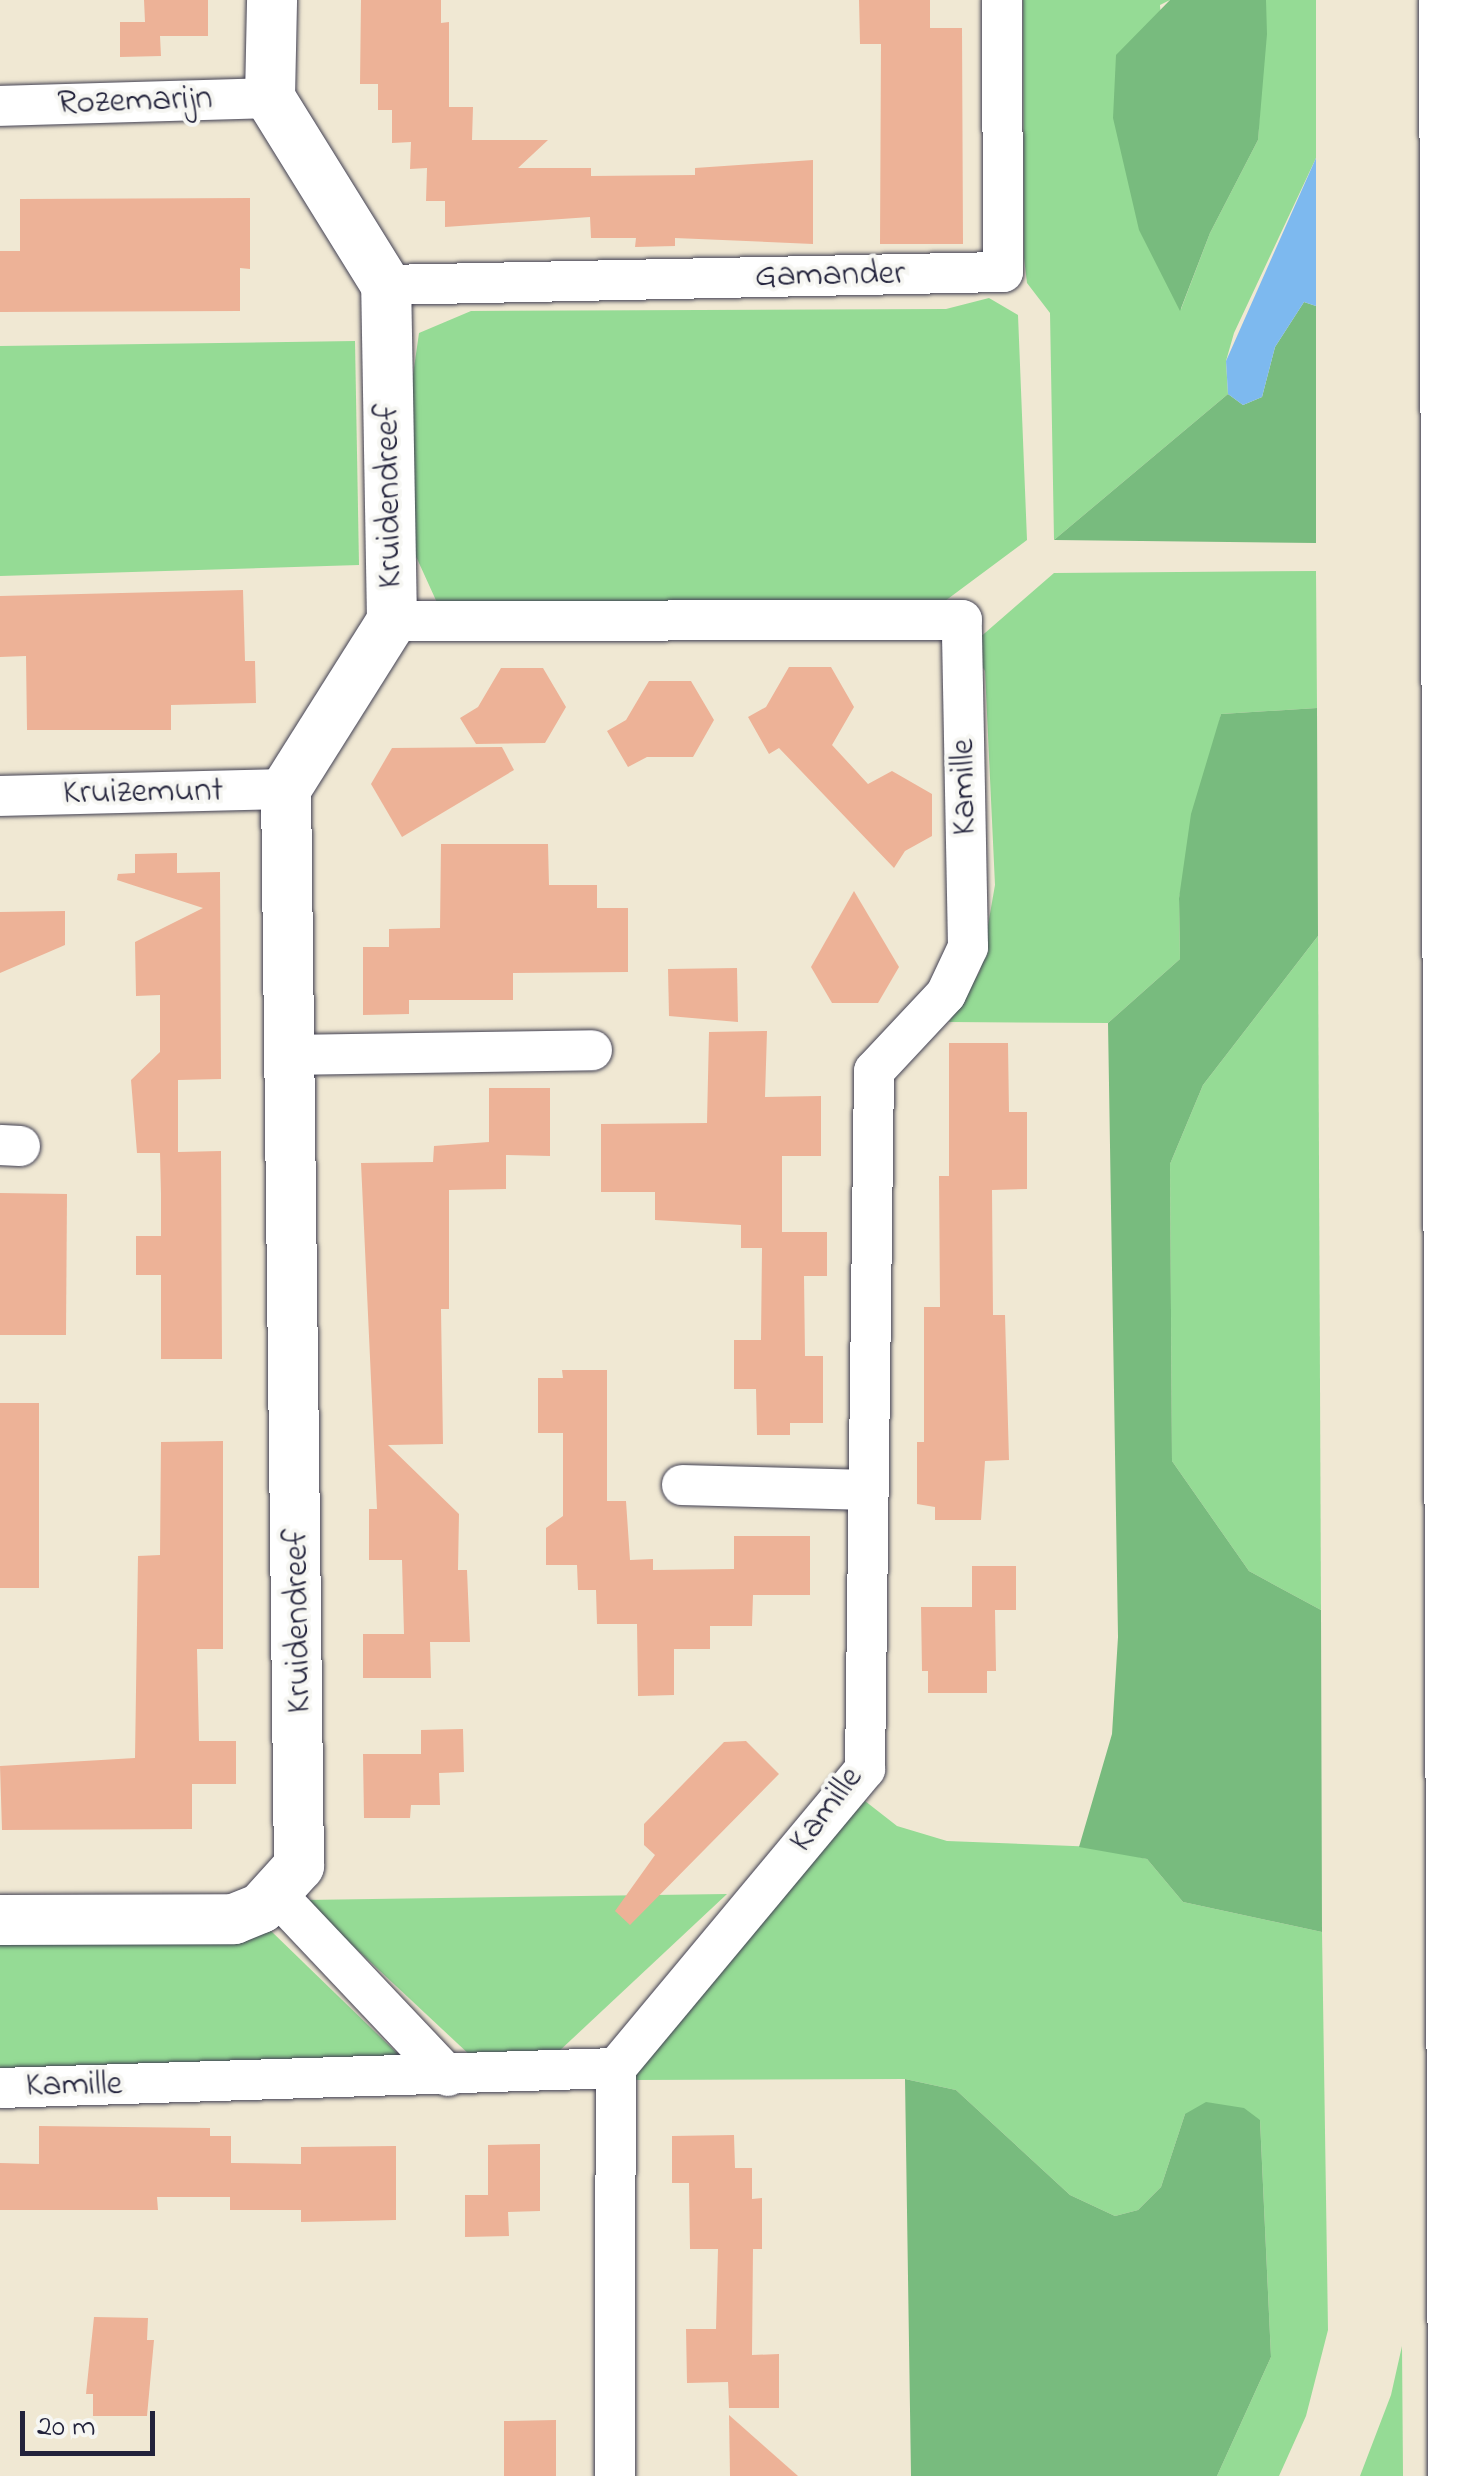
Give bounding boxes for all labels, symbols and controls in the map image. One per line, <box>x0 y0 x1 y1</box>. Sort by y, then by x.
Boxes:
street label: Rozemarijn <box>57 78 213 126</box>
street label: Gamander <box>754 254 906 298</box>
street label: Kruidendreef <box>367 403 413 589</box>
street label: Kamille <box>943 738 987 836</box>
street label: Kruizemunt <box>62 771 224 815</box>
street label: Kruidendreef <box>276 1528 322 1714</box>
street label: Kamille <box>781 1759 873 1861</box>
street label: Kamille <box>25 2064 123 2108</box>
scale bar <box>25 2391 160 2453</box>
text: 20 m <box>37 2406 96 2450</box>

